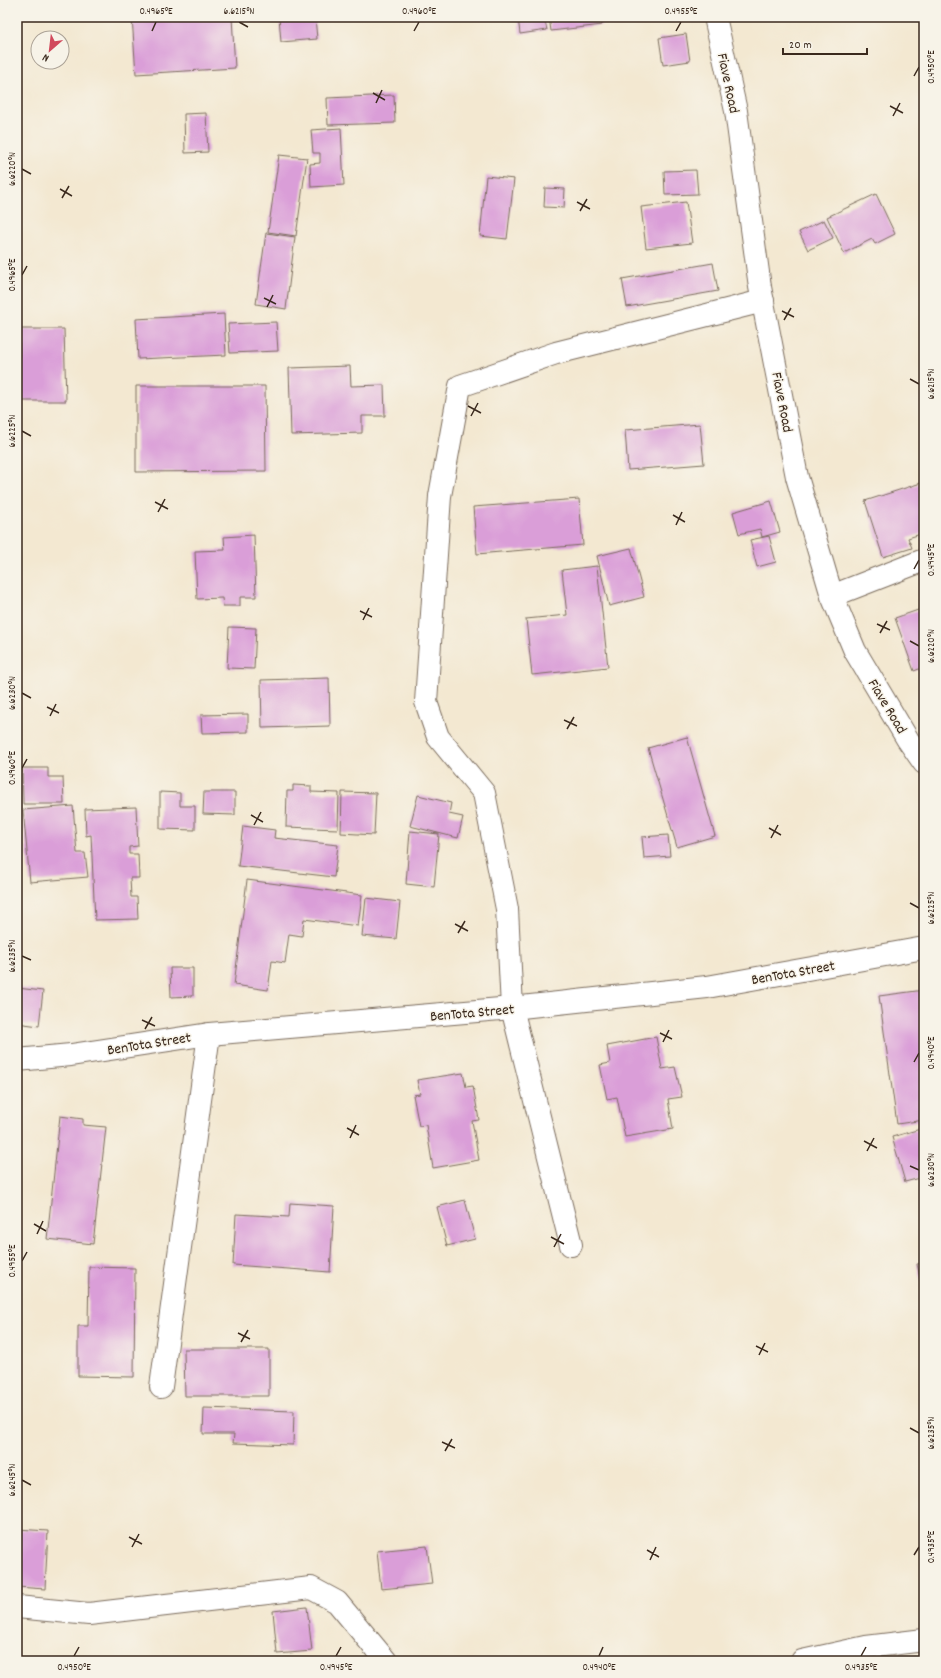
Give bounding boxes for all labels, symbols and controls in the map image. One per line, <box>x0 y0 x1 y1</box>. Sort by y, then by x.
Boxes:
text: 0.4965°E <box>139 5 173 19</box>
text: 6.6215°N <box>224 5 254 19</box>
text: 0.4960°E <box>402 5 436 19</box>
text: 0.4955°E <box>665 5 698 19</box>
north arrow <box>30 30 70 70</box>
scale bar <box>783 30 867 56</box>
text: 20 m <box>789 37 812 54</box>
text: N <box>40 48 52 65</box>
text: 0.4950°E <box>925 50 939 84</box>
street label: Fiave Road <box>710 51 744 115</box>
text: 6.6220°N <box>6 152 20 186</box>
text: 0.4965°E <box>6 258 20 292</box>
text: 6.6215°N <box>925 369 939 399</box>
street label: Fiave Road <box>764 370 798 434</box>
text: 6.6225°N <box>6 414 20 447</box>
text: 0.4945°E <box>925 543 939 576</box>
text: 6.6220°N <box>925 629 939 663</box>
street label: Fiave Road <box>861 675 911 739</box>
text: 6.6230°N <box>6 676 20 710</box>
text: 0.4960°E <box>6 751 20 785</box>
text: 6.6225°N <box>925 891 939 924</box>
text: 6.6235°N <box>6 939 20 973</box>
street label: BenTota Street <box>750 956 837 992</box>
street label: BenTota Street <box>429 999 516 1029</box>
street label: BenTota Street <box>106 1027 193 1062</box>
text: 0.4940°E <box>925 1036 939 1070</box>
text: 6.6230°N <box>925 1153 939 1187</box>
text: 0.4955°E <box>6 1244 20 1277</box>
text: 6.6235°N <box>925 1416 939 1450</box>
text: 6.6245°N <box>6 1464 20 1496</box>
text: 0.4935°E <box>925 1530 939 1563</box>
text: 0.4950°E <box>57 1661 91 1675</box>
text: 0.4945°E <box>320 1661 353 1675</box>
text: 0.4940°E <box>582 1661 616 1675</box>
text: 0.4935°E <box>845 1661 878 1675</box>

